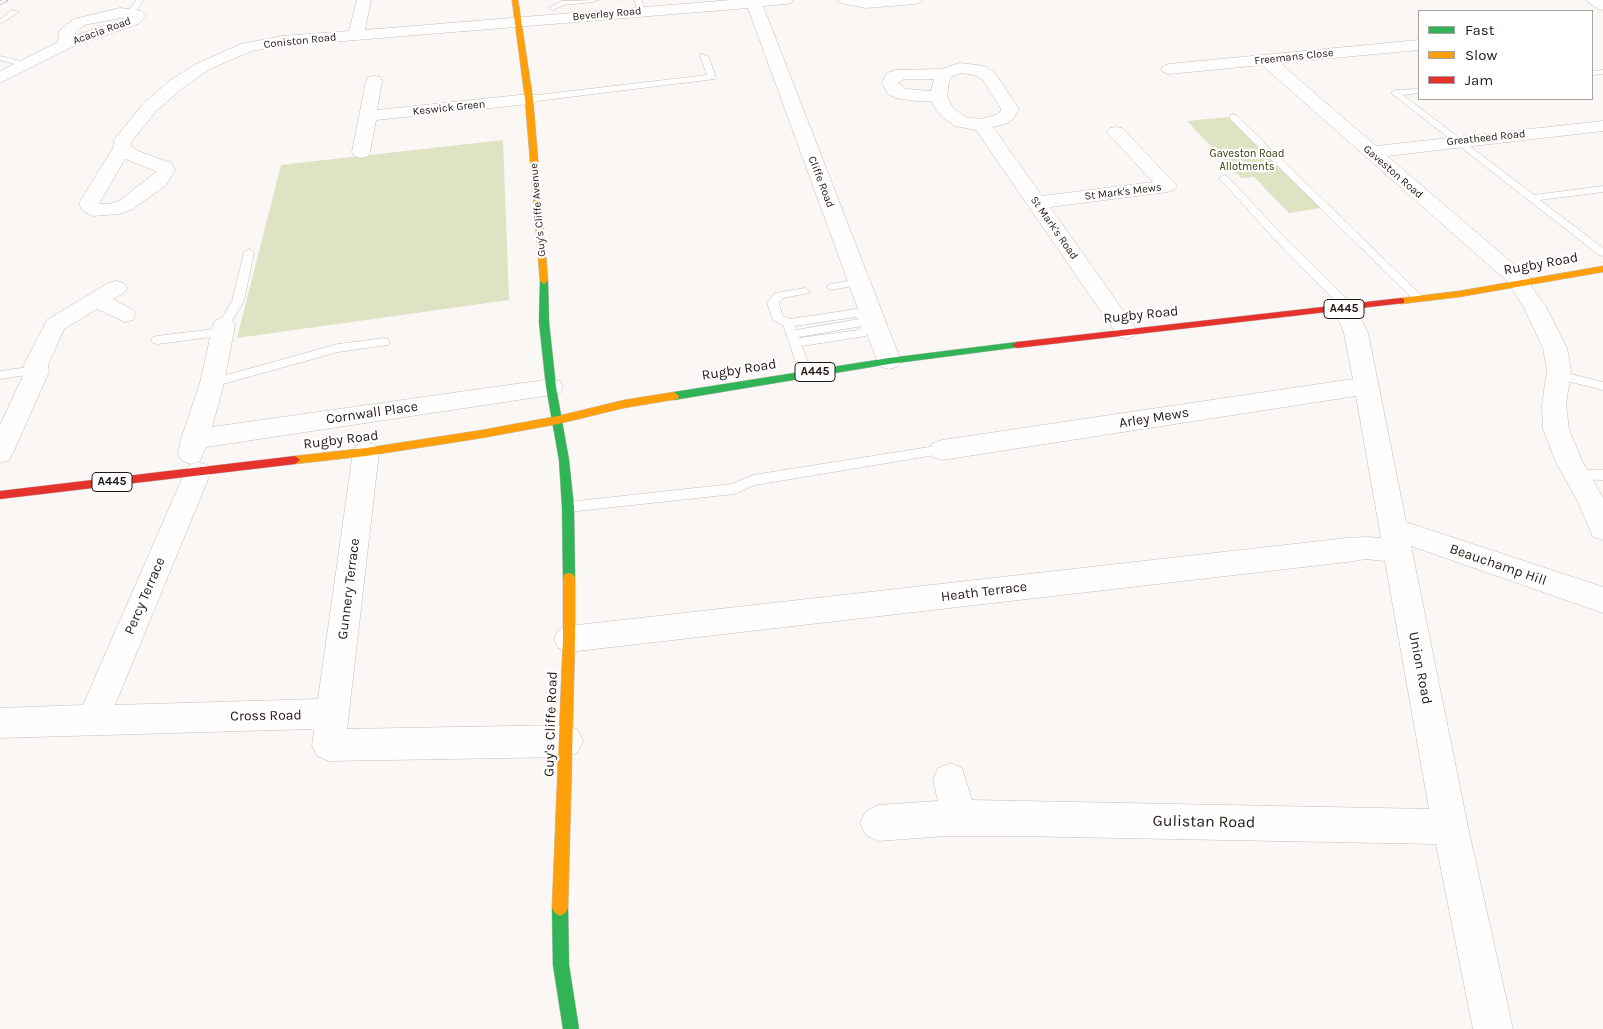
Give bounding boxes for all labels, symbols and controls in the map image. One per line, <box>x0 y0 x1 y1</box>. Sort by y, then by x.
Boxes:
street label: Beverley Road <box>572 4 642 24</box>
legend <box>1418 10 1593 100</box>
street label: Acacia Road <box>71 14 133 48</box>
text: Fast <box>1465 21 1494 39</box>
street label: Coniston Road <box>263 31 337 51</box>
street label: Freemans Close <box>1254 46 1334 68</box>
text: Slow <box>1465 46 1497 64</box>
text: Jam <box>1465 71 1493 89</box>
street label: Keswick Green <box>412 98 486 118</box>
street label: Greatheed Road <box>1446 127 1526 149</box>
street label: Gaveston Road <box>1360 142 1426 202</box>
park label: Gaveston Road Allotments <box>1210 147 1284 173</box>
street label: Cliffe Road <box>805 154 837 210</box>
street label: Guy's Cliffe Avenue <box>527 163 549 257</box>
street label: St Mark's Mews <box>1084 181 1162 203</box>
street label: St Mark's Road <box>1027 194 1081 262</box>
street label: Rugby Road <box>1502 249 1580 279</box>
road number: A445 <box>1324 300 1364 318</box>
street label: Rugby Road <box>1103 303 1179 327</box>
street label: Rugby Road <box>700 356 778 384</box>
road number: A445 <box>795 362 835 382</box>
street label: Cornwall Place <box>325 398 419 428</box>
street label: Arley Mews <box>1118 404 1190 432</box>
street label: Rugby Road <box>303 427 379 453</box>
road number: A445 <box>92 472 132 492</box>
street label: Gunnery Terrace <box>334 537 364 641</box>
street label: Beauchamp Hill <box>1447 541 1549 589</box>
street label: Percy Terrace <box>121 555 169 637</box>
street label: Heath Terrace <box>940 578 1028 606</box>
street label: Union Road <box>1405 630 1435 706</box>
street label: Guy's Cliffe Road <box>541 671 561 777</box>
street label: Cross Road <box>230 707 302 725</box>
street label: Gulistan Road <box>1152 812 1256 832</box>

